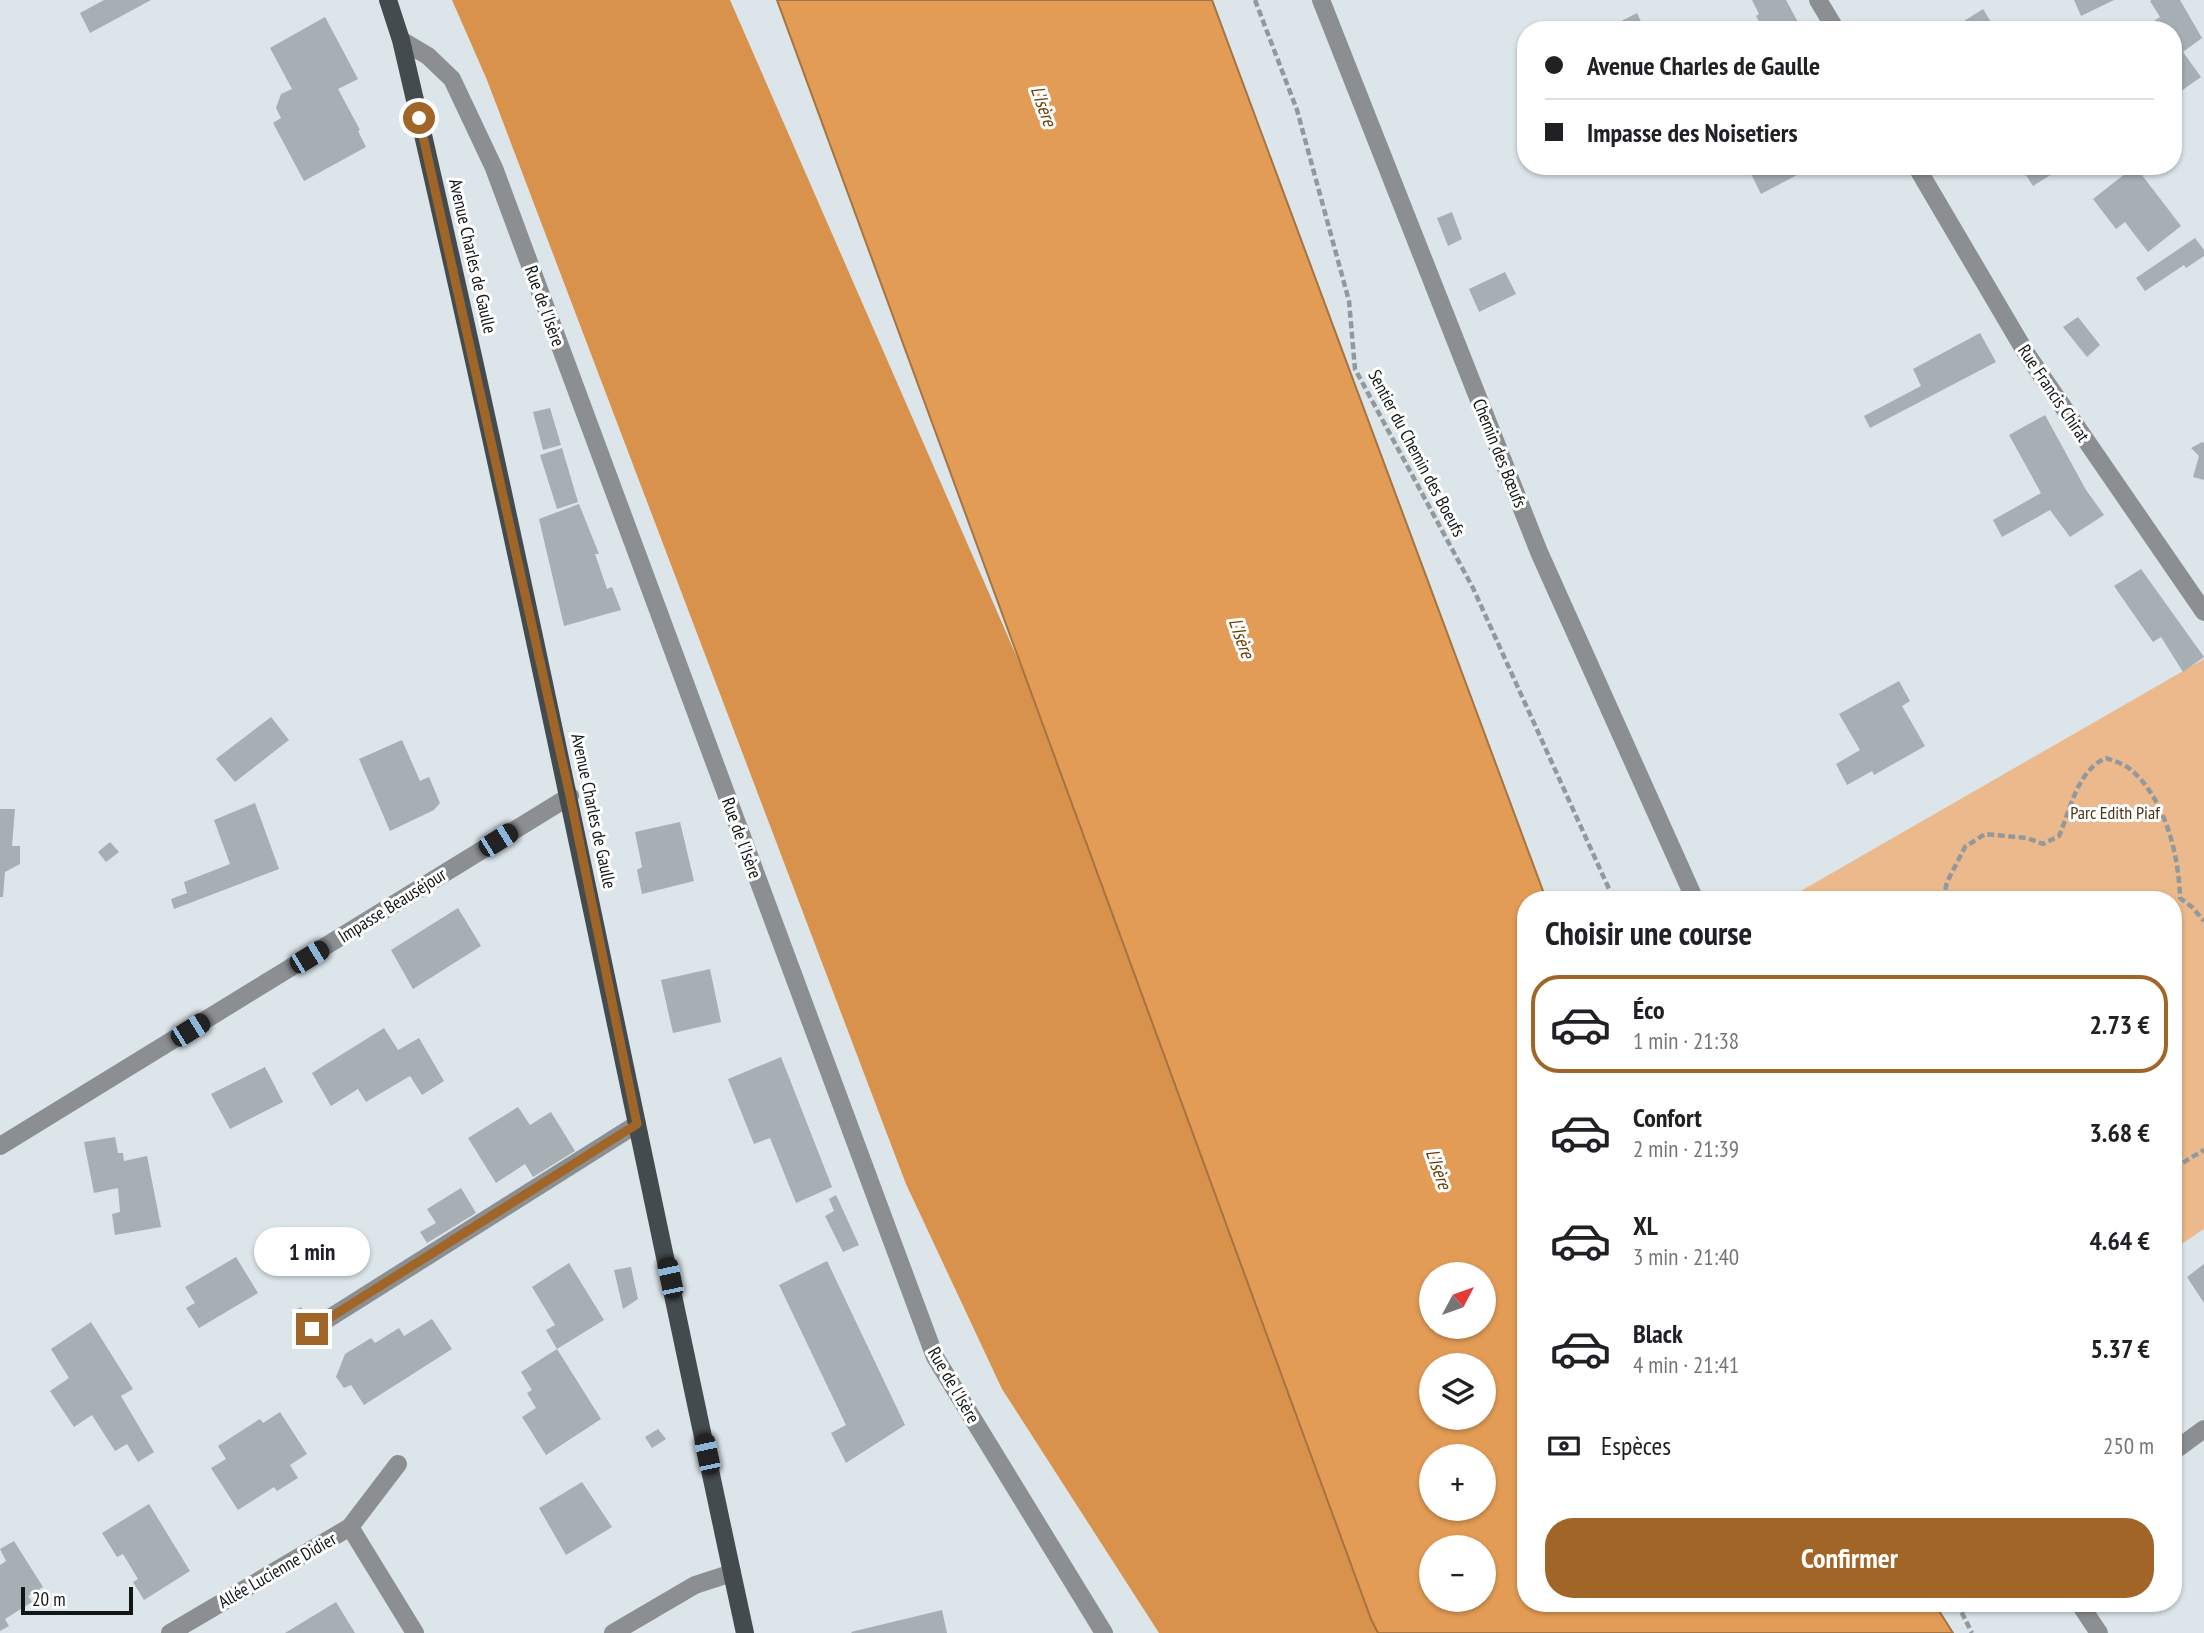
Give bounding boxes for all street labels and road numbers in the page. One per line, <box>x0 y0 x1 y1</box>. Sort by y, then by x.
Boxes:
street label: Avenue Charles de Gaulle <box>444 176 502 336</box>
street label: Rue de l'Isère <box>520 262 570 350</box>
street label: Rue Francis Chirat <box>2013 340 2095 446</box>
street label: Sentier du Chemin des Boeufs <box>1363 366 1471 540</box>
street label: Chemin des Bœufs <box>1468 395 1532 511</box>
street label: Avenue Charles de Gaulle <box>566 731 622 891</box>
street label: Rue de l'Isère <box>717 794 767 882</box>
street label: Impasse Beauséjour <box>334 863 450 947</box>
street label: Rue de l'Isère <box>923 1343 985 1427</box>
street label: Allée Lucienne Didier <box>214 1527 340 1613</box>

